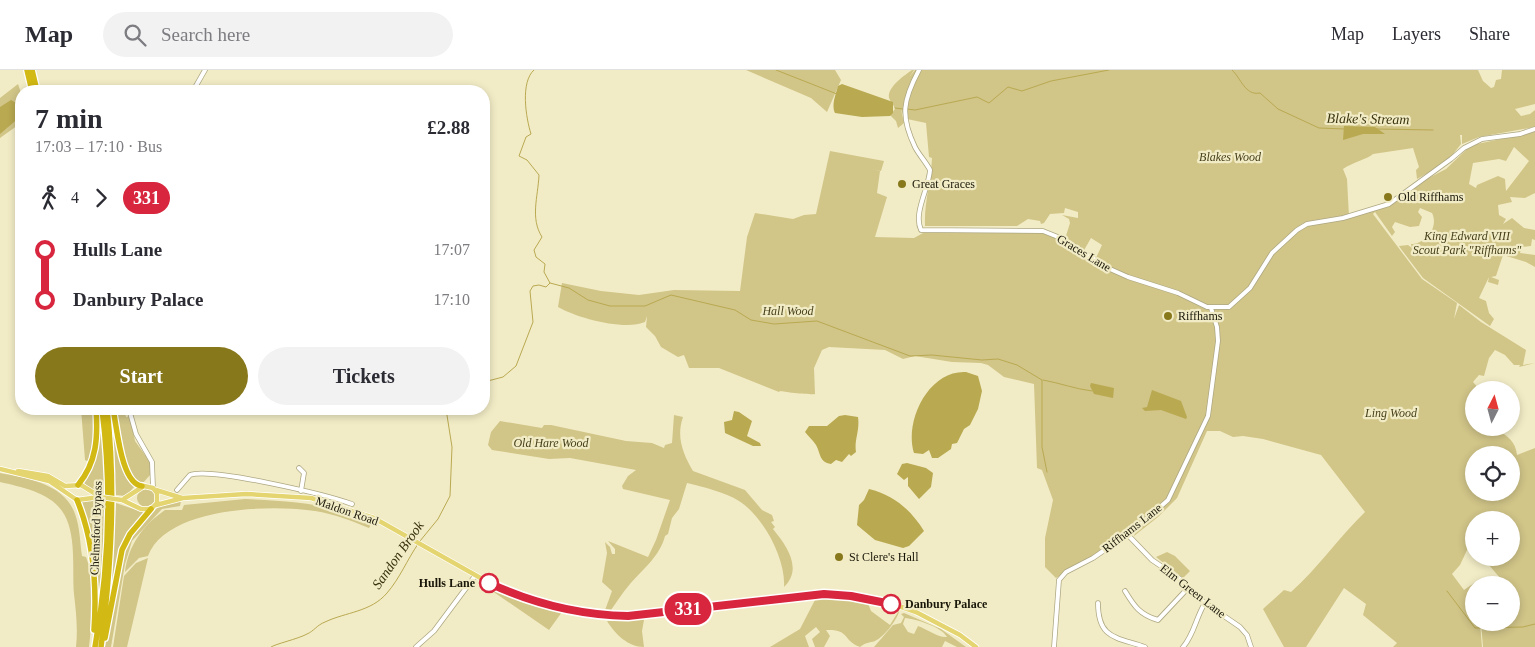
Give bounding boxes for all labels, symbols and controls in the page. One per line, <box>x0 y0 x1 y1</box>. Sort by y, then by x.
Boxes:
search box <box>103 12 453 57</box>
text: Map <box>25 21 73 47</box>
icon: search <box>121 21 149 49</box>
text: Search here <box>161 24 250 45</box>
text: Map <box>1331 24 1364 44</box>
text: Layers <box>1392 24 1441 44</box>
text: Share <box>1469 24 1510 44</box>
text: 7 min <box>35 103 103 134</box>
water label: Blake's Stream <box>1326 111 1410 127</box>
text: £2.88 <box>427 117 470 138</box>
text: 17:03 – 17:10 · Bus <box>35 138 162 155</box>
park label: Blakes Wood <box>1199 150 1262 164</box>
place label: Great Graces <box>912 177 975 191</box>
marker: Great Graces <box>896 178 908 190</box>
icon: walk <box>35 184 63 212</box>
icon: forward <box>87 184 115 212</box>
text: 331 <box>133 188 160 208</box>
text: 4 <box>71 189 79 206</box>
place label: Old Riffhams <box>1398 190 1464 204</box>
marker: Old Riffhams <box>1382 191 1394 203</box>
park label: King Edward VIII Scout Park "Riffhams" <box>1413 229 1522 257</box>
street label: Graces Lane <box>1055 231 1113 275</box>
text: Hulls Lane <box>73 239 162 260</box>
text: 17:07 <box>434 241 470 258</box>
text: Danbury Palace <box>73 289 203 310</box>
text: 17:10 <box>434 291 470 308</box>
park label: Hall Wood <box>761 304 815 318</box>
place label: Riffhams <box>1178 309 1223 323</box>
marker: Riffhams <box>1162 310 1174 322</box>
button: Start <box>35 347 248 405</box>
button: Tickets <box>258 347 470 405</box>
north arrow <box>1465 381 1520 436</box>
map controls <box>1465 381 1520 631</box>
park label: Ling Wood <box>1364 406 1418 420</box>
park label: Old Hare Wood <box>513 436 590 450</box>
button: locate <box>1465 446 1520 501</box>
street label: Chelmsford Bypass <box>87 480 105 575</box>
street label: Maldon Road <box>314 494 380 528</box>
street label: Riffhams Lane <box>1100 500 1164 556</box>
button: + <box>1465 511 1520 566</box>
water label: Sandon Brook <box>369 518 427 592</box>
place label: St Clere's Hall <box>849 550 919 564</box>
marker: St Clere's Hall <box>833 551 845 563</box>
street label: Elm Green Lane <box>1157 561 1229 621</box>
marker: Hulls Lane <box>479 573 499 593</box>
place label: Hulls Lane <box>419 576 476 590</box>
button: − <box>1465 576 1520 631</box>
line badge: 331 <box>659 593 717 625</box>
marker: Danbury Palace <box>881 594 901 614</box>
place label: Danbury Palace <box>905 597 988 611</box>
text: 331 <box>675 599 702 619</box>

